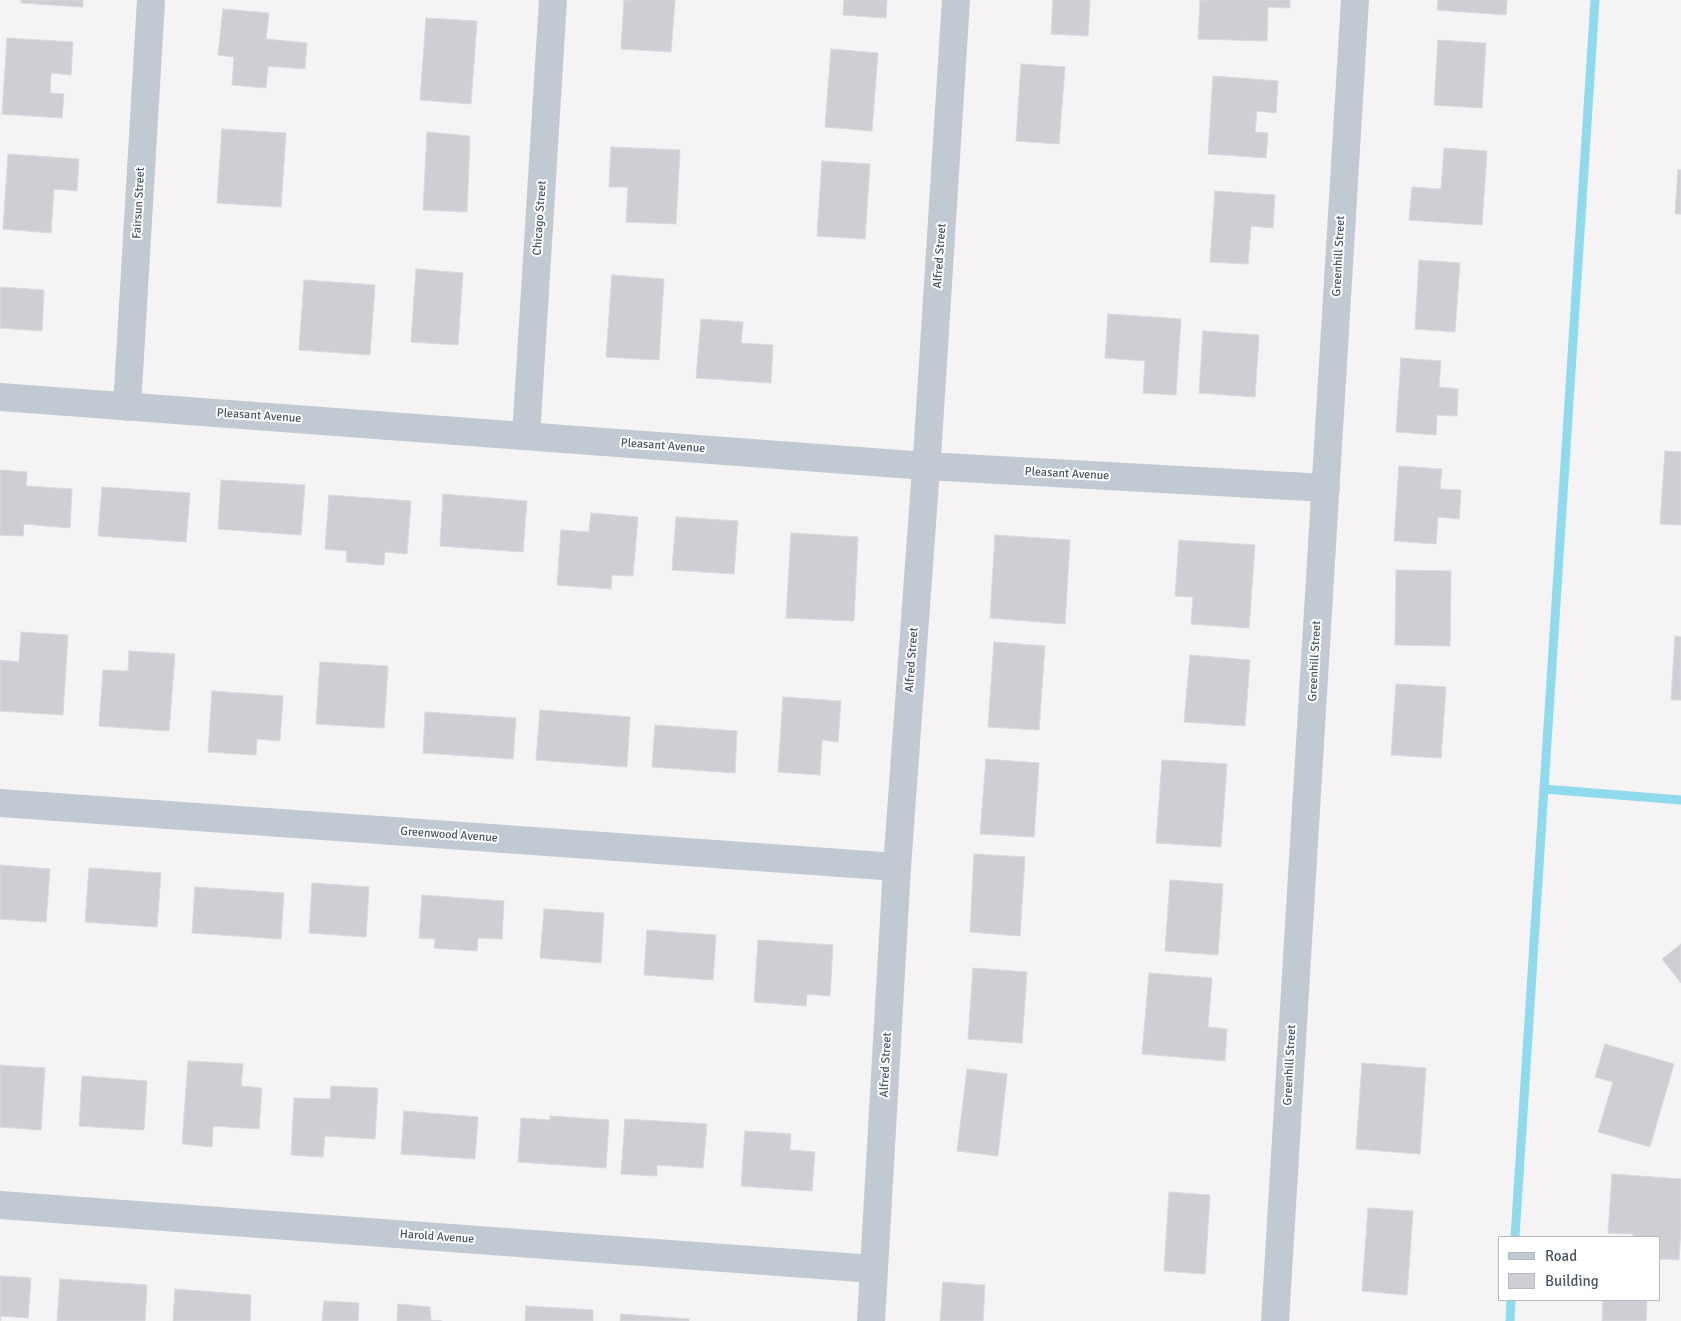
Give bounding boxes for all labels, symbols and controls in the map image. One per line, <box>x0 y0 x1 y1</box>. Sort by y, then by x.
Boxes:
street label: Fairsun Street <box>130 167 148 239</box>
street label: Chicago Street <box>530 180 550 256</box>
street label: Greenhill Street <box>1330 215 1348 297</box>
street label: Alfred Street <box>931 223 949 289</box>
street label: Pleasant Avenue <box>216 406 302 426</box>
street label: Pleasant Avenue <box>620 436 706 456</box>
street label: Pleasant Avenue <box>1024 465 1110 483</box>
street label: Greenhill Street <box>1306 620 1324 702</box>
street label: Alfred Street <box>903 627 921 693</box>
street label: Greenwood Avenue <box>400 824 498 846</box>
street label: Greenhill Street <box>1281 1024 1299 1106</box>
street label: Alfred Street <box>877 1032 895 1098</box>
street label: Harold Avenue <box>399 1227 475 1247</box>
legend <box>1498 1236 1661 1301</box>
text: Road <box>1545 1247 1577 1265</box>
text: Building <box>1545 1272 1599 1290</box>

